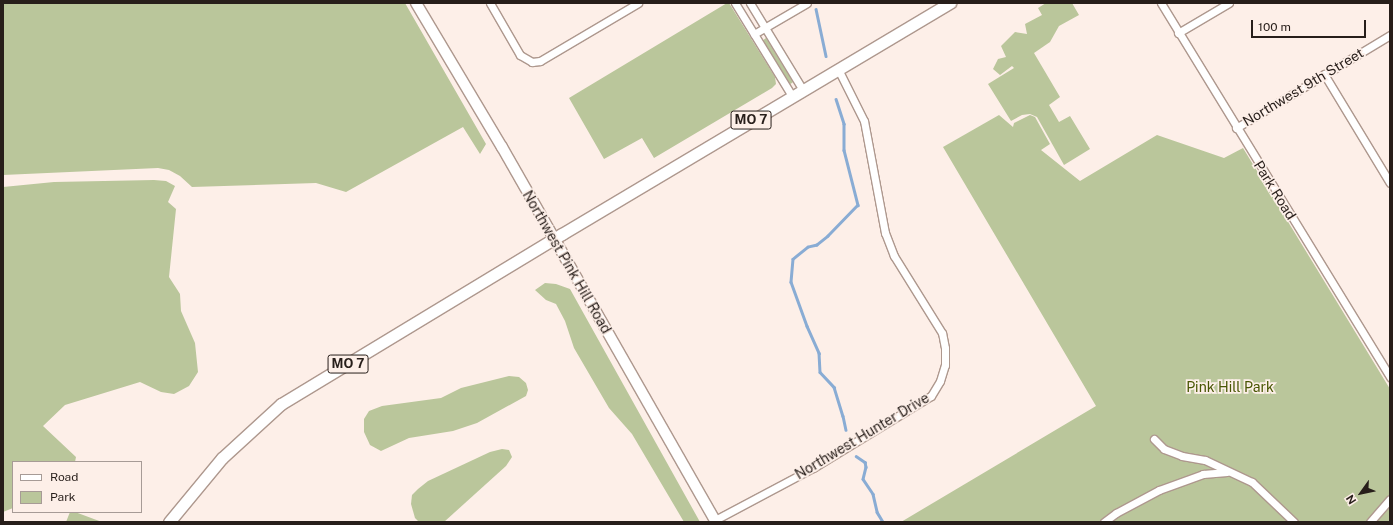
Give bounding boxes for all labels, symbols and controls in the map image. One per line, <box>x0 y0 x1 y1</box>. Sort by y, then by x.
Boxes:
scale bar <box>1253 12 1368 38</box>
text: 100 m <box>1258 20 1291 34</box>
street label: Northwest 9th Street <box>1240 44 1366 130</box>
road number: MO 7 <box>730 109 772 131</box>
street label: Park Road <box>1250 157 1300 223</box>
street label: Northwest Pink Hill Road <box>519 188 615 336</box>
road number: MO 7 <box>327 353 369 375</box>
park label: Pink Hill Park <box>1186 379 1274 395</box>
street label: Northwest Hunter Drive <box>792 389 932 483</box>
legend <box>12 461 142 513</box>
text: Road <box>50 470 78 484</box>
north arrow <box>1341 473 1381 513</box>
text: Park <box>50 490 76 504</box>
text: N <box>1344 493 1358 506</box>

